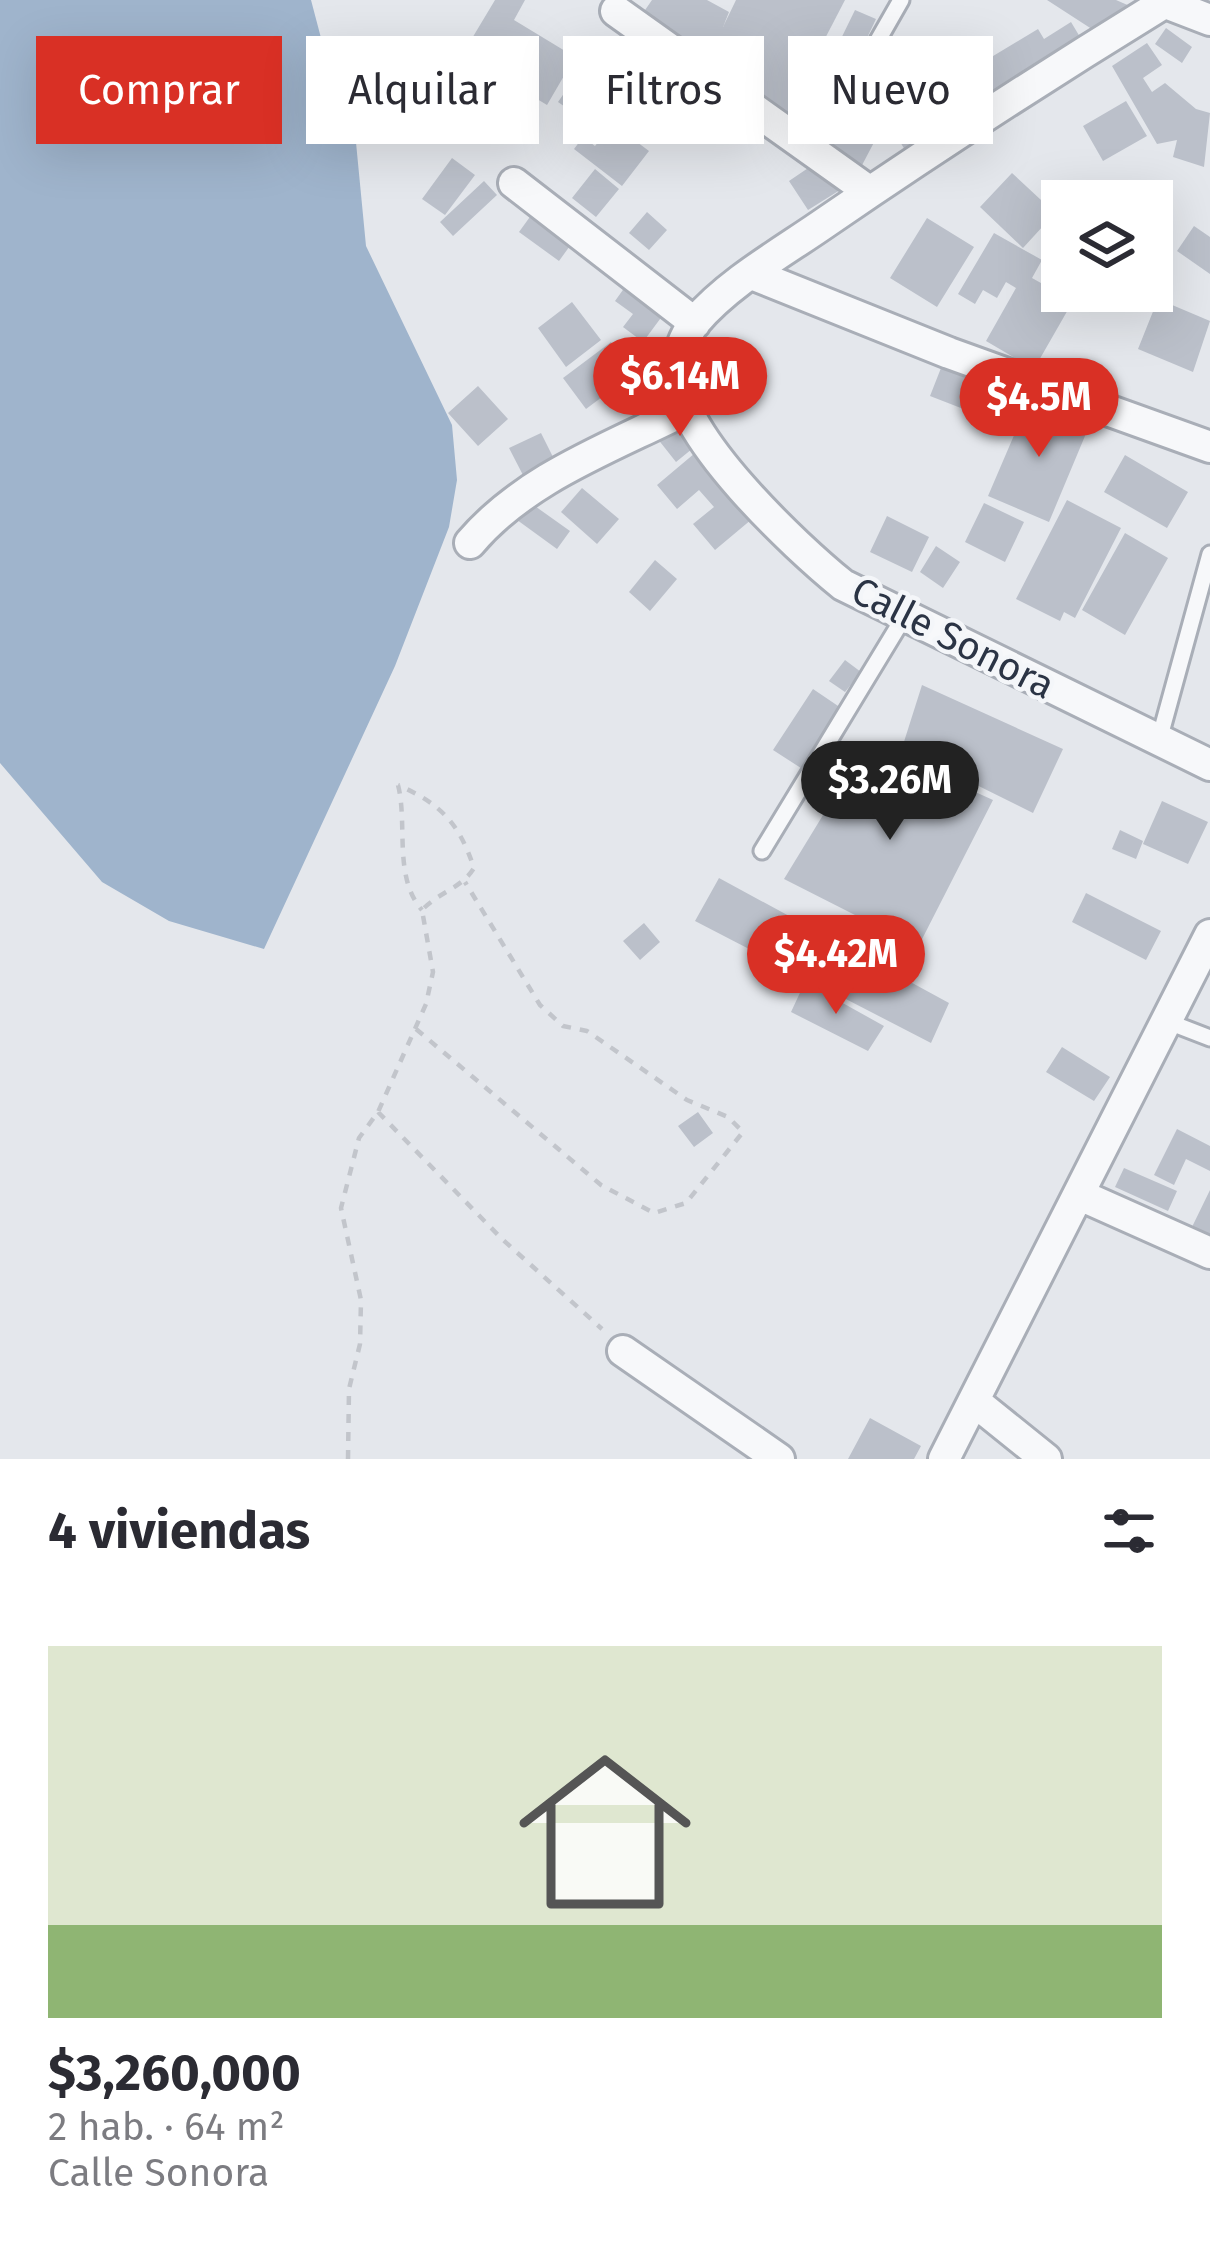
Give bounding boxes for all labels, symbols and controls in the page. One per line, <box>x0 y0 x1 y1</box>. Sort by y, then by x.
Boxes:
chip: Comprar <box>36 36 282 144</box>
chip: Alquilar <box>306 36 539 144</box>
chip: Filtros <box>563 36 764 144</box>
chip: Nuevo <box>788 36 993 144</box>
map controls <box>1041 180 1173 312</box>
button: layers <box>1041 180 1173 312</box>
pin: $6.14M <box>582 337 778 439</box>
text: $6.14M <box>620 353 740 399</box>
pin: $4.5M <box>955 358 1123 460</box>
text: $4.5M <box>987 374 1091 420</box>
street label: Calle Sonora <box>844 567 1062 709</box>
pin: $3.26M <box>792 741 988 843</box>
text: $3.26M <box>828 757 952 803</box>
pin: $4.42M <box>738 915 934 1017</box>
text: $4.42M <box>774 931 898 977</box>
icon: filters <box>1096 1498 1162 1564</box>
text: 4 viviendas <box>48 1500 310 1562</box>
icon: home <box>497 1724 713 1940</box>
text: $3,260,000 <box>48 2042 301 2104</box>
text: 2 hab. · 64 m² <box>48 2104 285 2150</box>
text: Calle Sonora <box>48 2150 269 2196</box>

